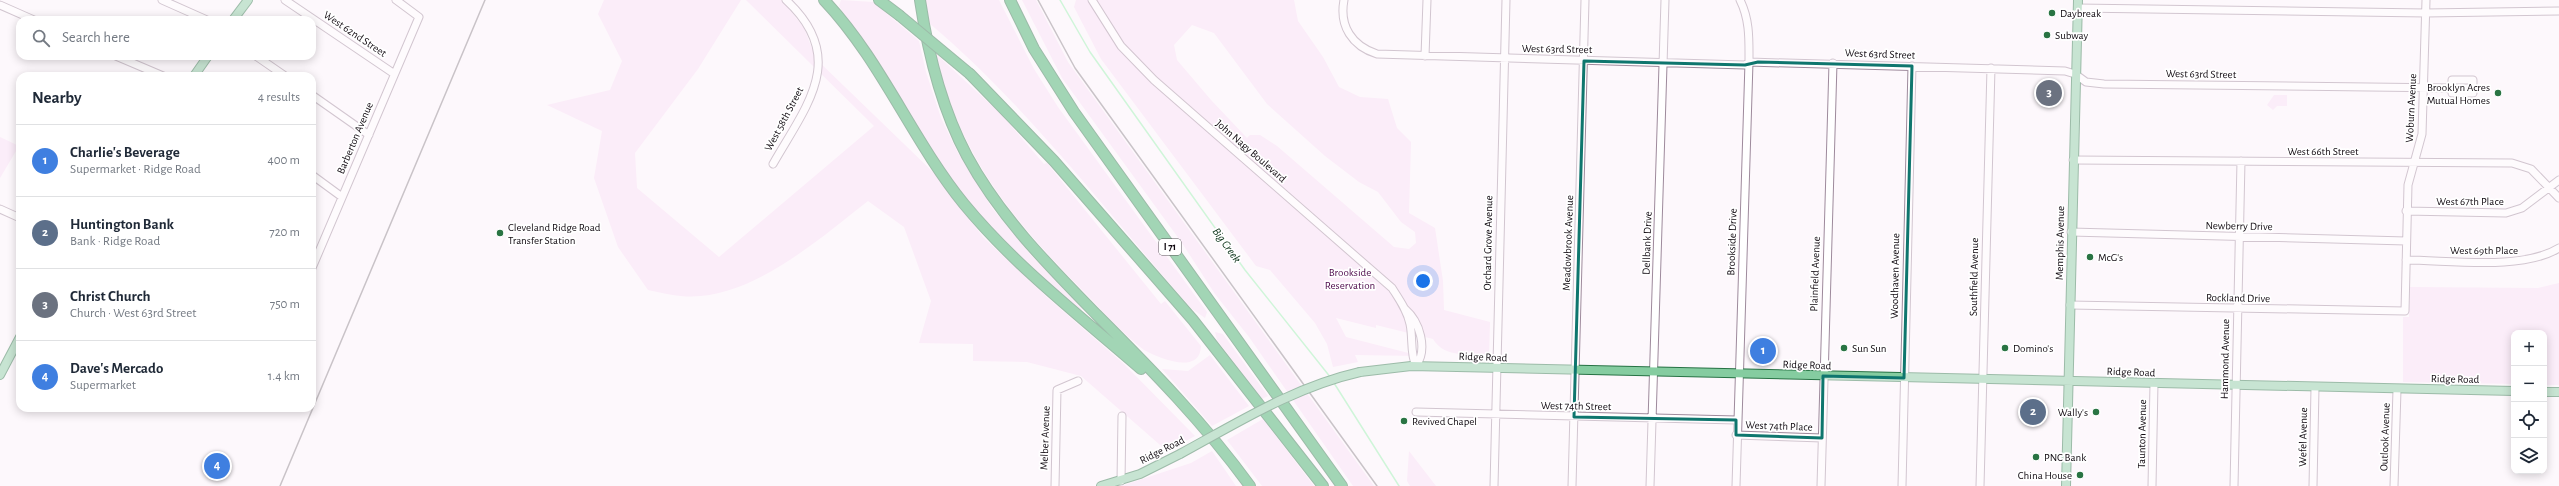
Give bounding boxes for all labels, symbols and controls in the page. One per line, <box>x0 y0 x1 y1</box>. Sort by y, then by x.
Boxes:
marker: Daybreak <box>2047 8 2057 18</box>
place label: Daybreak <box>2060 8 2101 19</box>
street label: West 62nd Street <box>322 9 389 59</box>
search box <box>16 16 316 60</box>
icon: search <box>30 27 52 49</box>
text: Search here <box>62 30 130 45</box>
marker: Subway <box>2042 30 2052 40</box>
place label: Subway <box>2055 30 2088 41</box>
street label: West 63rd Street <box>1522 43 1593 55</box>
street label: West 63rd Street <box>1845 47 1916 61</box>
street label: West 63rd Street <box>2166 68 2237 80</box>
street label: Woburn Avenue <box>2404 73 2418 143</box>
pin: 3 <box>2036 78 2062 108</box>
place label: Brooklyn Acres Mutual Homes <box>2427 82 2490 106</box>
street label: West 58th Street <box>763 85 806 153</box>
marker: Brooklyn Acres Mutual Homes <box>2493 88 2503 98</box>
text: Nearby <box>32 89 82 106</box>
text: 4 results <box>258 91 300 104</box>
street label: Barberton Avenue <box>335 100 375 176</box>
street label: John Nagy Boulevard <box>1214 118 1288 185</box>
text: Charlie's Beverage <box>70 145 180 160</box>
street label: West 66th Street <box>2287 146 2359 157</box>
text: 1 <box>43 154 47 167</box>
text: 400 m <box>267 154 300 167</box>
text: Supermarket · Ridge Road <box>70 163 201 176</box>
street label: Orchard Grove Avenue <box>1482 195 1494 291</box>
street label: Meadowbrook Avenue <box>1561 195 1575 291</box>
street label: West 67th Place <box>2436 196 2504 207</box>
street label: Memphis Avenue <box>2054 206 2066 280</box>
street label: Brookside Drive <box>1725 208 1739 276</box>
street label: Dellbank Drive <box>1640 211 1654 275</box>
text: Huntington Bank <box>70 217 174 232</box>
street label: Newberry Drive <box>2205 220 2273 232</box>
place label: Cleveland Ridge Road Transfer Station <box>508 222 601 246</box>
water label: Big Creek <box>1210 225 1244 265</box>
text: 2 <box>42 226 48 239</box>
text: 720 m <box>269 226 300 239</box>
marker: Cleveland Ridge Road Transfer Station <box>495 228 505 238</box>
street label: Woodhaven Avenue <box>1889 233 1901 319</box>
text: Bank · Ridge Road <box>70 235 160 248</box>
street label: Plainfield Avenue <box>1808 236 1822 312</box>
street label: Southfield Avenue <box>1968 238 1980 316</box>
road number: I 71 <box>1159 239 1181 255</box>
street label: West 69th Place <box>2450 245 2518 256</box>
marker: McG's <box>2085 252 2095 262</box>
place label: McG's <box>2098 252 2123 263</box>
park label: Brookside Reservation <box>1325 267 1375 291</box>
your location <box>1413 271 1433 291</box>
text: Christ Church <box>70 289 150 304</box>
street label: Rockland Drive <box>2206 292 2270 304</box>
text: 3 <box>42 298 48 311</box>
text: 750 m <box>270 298 300 311</box>
text: Church · West 63rd Street <box>70 307 197 320</box>
street label: Hammond Avenue <box>2219 319 2231 399</box>
map controls <box>2511 330 2547 474</box>
button: + <box>2511 330 2547 366</box>
pin: 1 <box>1750 336 1776 366</box>
marker: Sun Sun <box>1839 343 1849 353</box>
place label: Sun Sun <box>1852 343 1887 354</box>
marker: Domino's <box>2000 343 2010 353</box>
place label: Domino's <box>2013 343 2053 354</box>
street label: Ridge Road <box>1459 351 1508 363</box>
street label: Ridge Road <box>1783 359 1832 371</box>
text: Dave's Mercado <box>70 361 163 376</box>
street label: Ridge Road <box>2107 366 2156 378</box>
button: − <box>2511 366 2547 402</box>
text: 4 <box>42 370 48 383</box>
text: 1.4 km <box>268 370 300 383</box>
street label: Ridge Road <box>2431 373 2480 385</box>
text: Supermarket <box>70 379 136 392</box>
pin: 2 <box>2020 397 2046 427</box>
street label: Taunton Avenue <box>2136 399 2148 469</box>
street label: West 74th Street <box>1541 400 1612 412</box>
button: locate <box>2511 402 2547 438</box>
street label: Outlook Avenue <box>2378 403 2392 471</box>
street label: Melber Avenue <box>1038 406 1052 470</box>
place label: Wally's <box>2058 407 2088 418</box>
marker: Wally's <box>2091 407 2101 417</box>
street label: Wefel Avenue <box>2297 407 2309 467</box>
marker: Revived Chapel <box>1399 416 1409 426</box>
place label: Revived Chapel <box>1412 416 1477 427</box>
street label: West 74th Place <box>1745 419 1813 433</box>
street label: Ridge Road <box>1138 434 1186 466</box>
button: layers <box>2511 438 2547 474</box>
pin: 4 <box>204 451 230 481</box>
marker: PNC Bank <box>2031 452 2041 462</box>
place label: PNC Bank <box>2044 452 2086 463</box>
place label: China House <box>2018 470 2072 481</box>
marker: China House <box>2075 470 2085 480</box>

